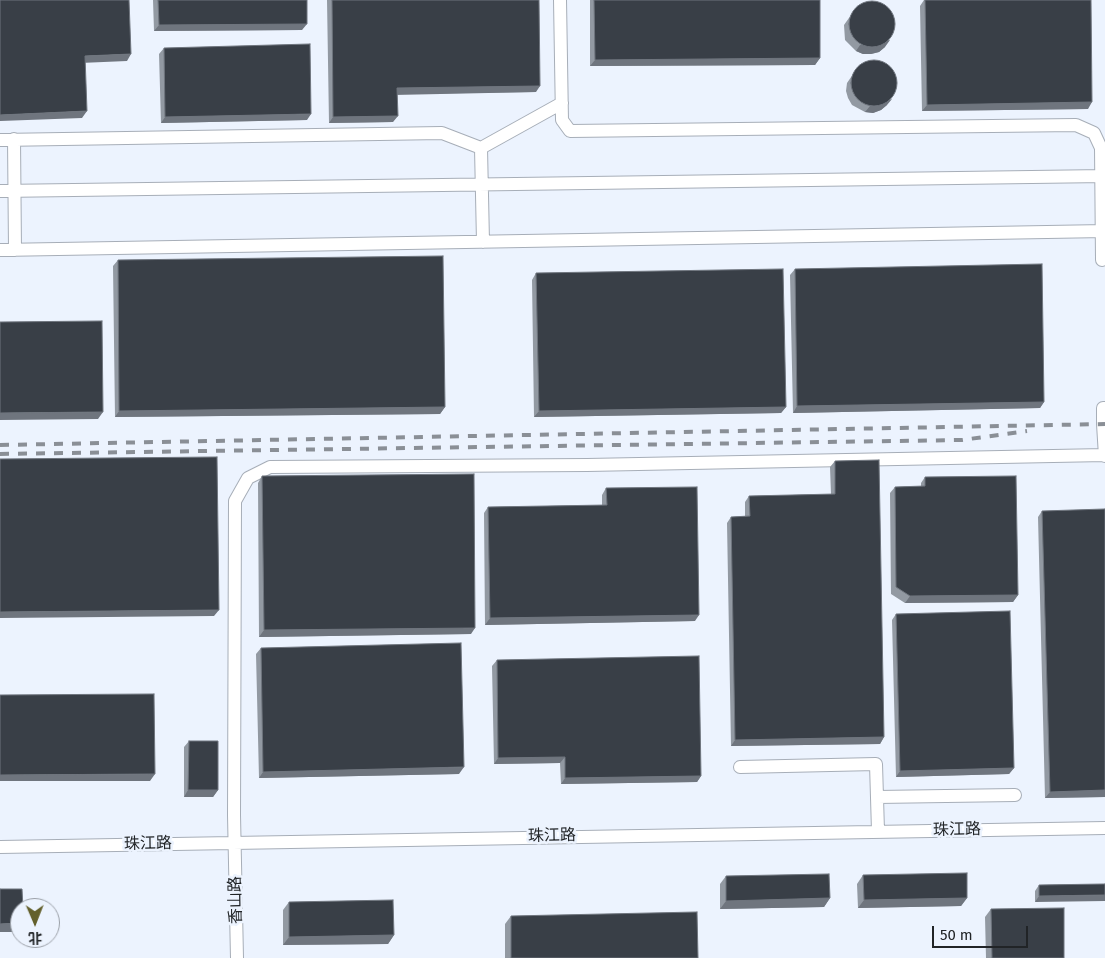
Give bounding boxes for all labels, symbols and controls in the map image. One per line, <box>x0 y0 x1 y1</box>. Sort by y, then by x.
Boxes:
street label: 珠江路 <box>933 820 981 840</box>
street label: 珠江路 <box>528 826 576 846</box>
street label: 珠江路 <box>124 834 172 854</box>
street label: 香山路 <box>226 876 246 924</box>
north arrow <box>10 898 60 948</box>
scale bar <box>935 916 1031 948</box>
text: 50 m <box>940 926 973 944</box>
text: 北 <box>28 929 42 946</box>

